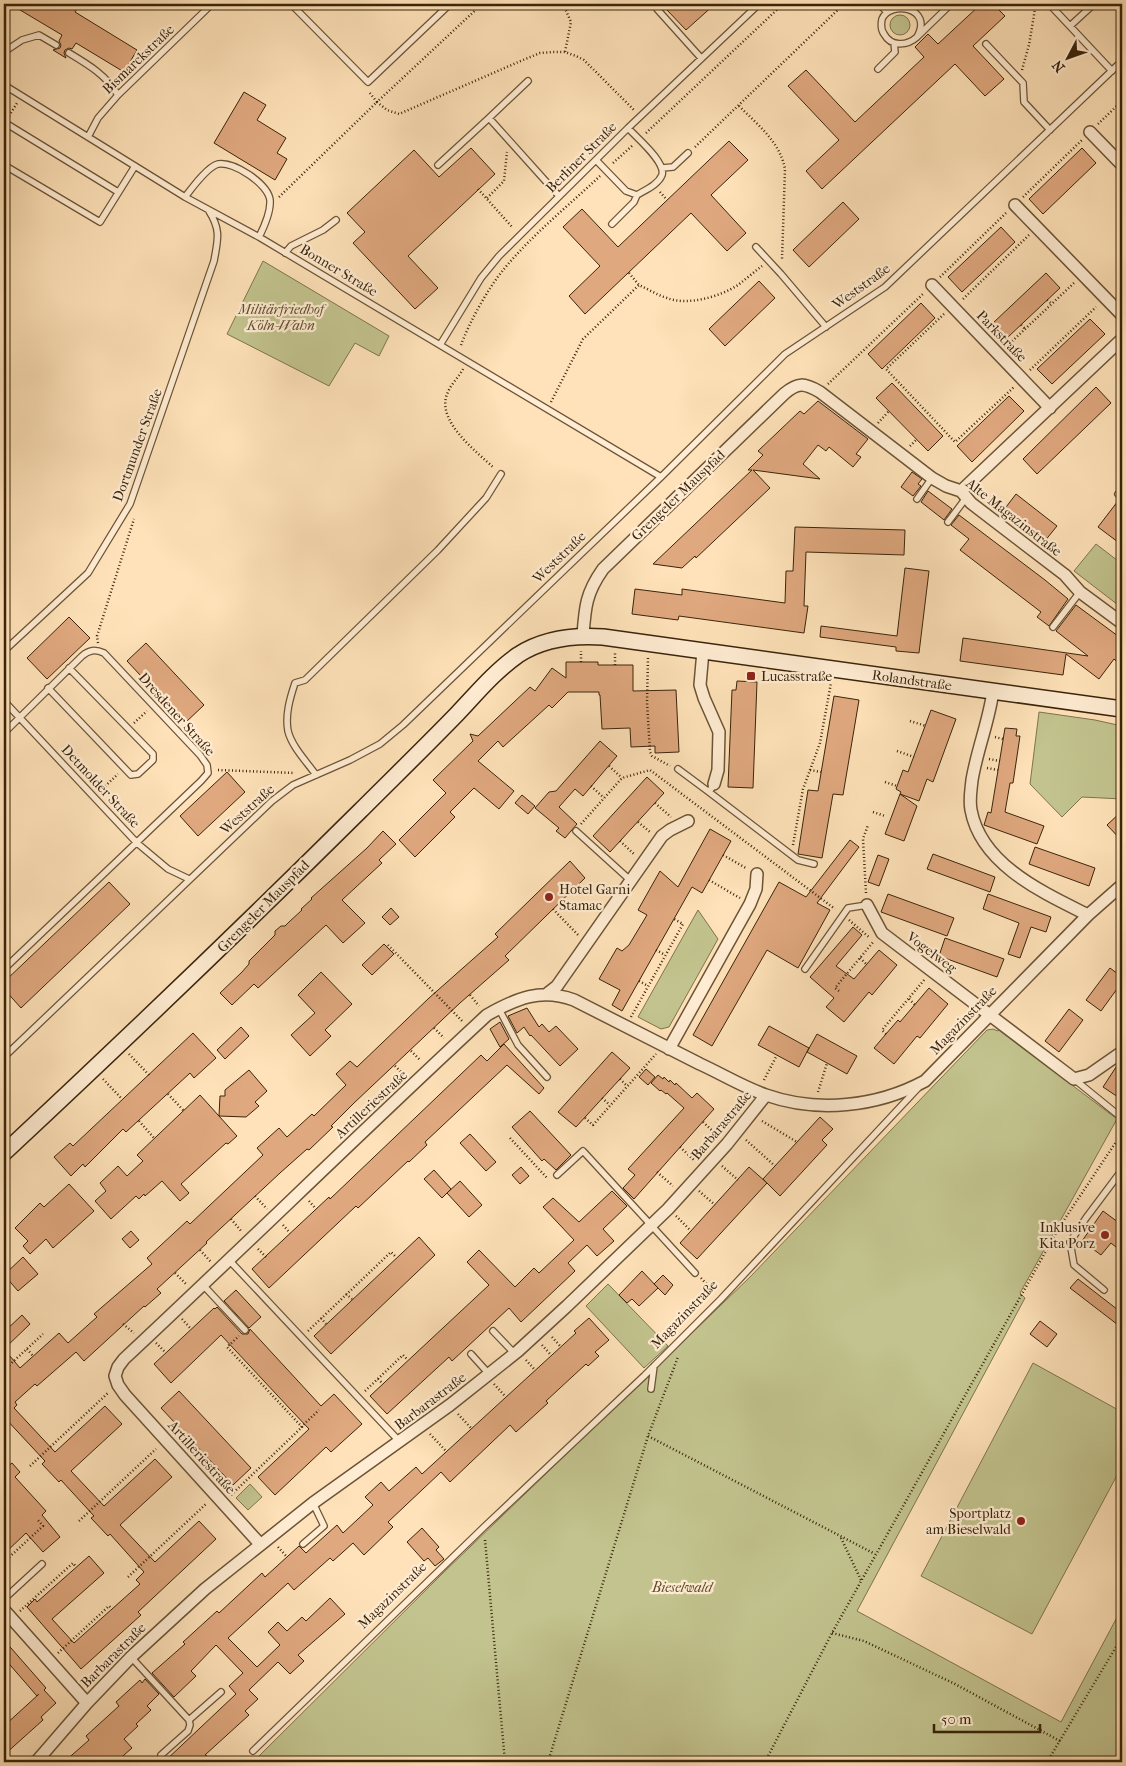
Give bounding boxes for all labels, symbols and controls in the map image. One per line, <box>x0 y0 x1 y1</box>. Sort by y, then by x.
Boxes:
street label: Bismarckstraße <box>99 21 178 98</box>
north arrow <box>1044 32 1094 82</box>
text: N <box>1048 56 1068 76</box>
street label: Berliner Straße <box>542 118 620 196</box>
street label: Bonner Straße <box>297 241 381 300</box>
street label: Weststraße <box>828 260 893 314</box>
park label: Militärfriedhof Köln-Wahn <box>237 301 327 334</box>
street label: Parkstraße <box>973 307 1030 366</box>
street label: Dortmunder Straße <box>109 386 166 504</box>
street label: Grengeler Mauspfad <box>628 446 729 544</box>
street label: Alte Magazinstraße <box>962 474 1065 560</box>
street label: Weststraße <box>529 528 589 587</box>
street label: Rolandstraße <box>871 666 953 695</box>
place label: Lucasstraße <box>761 668 832 685</box>
street label: Dresdener Straße <box>135 669 219 760</box>
marker: Lucasstraße <box>745 670 757 682</box>
street label: Detmolder Straße <box>58 741 144 832</box>
street label: Weststraße <box>216 781 278 839</box>
street label: Grengeler Mauspfad <box>214 856 313 956</box>
place label: Hotel Garni Stamac <box>559 881 630 914</box>
marker: Hotel Garni Stamac <box>543 891 555 903</box>
street label: Vogelweg <box>903 928 960 977</box>
street label: Magazinstraße <box>926 982 1000 1058</box>
street label: Artilleriestraße <box>331 1066 411 1143</box>
street label: Barbarastraße <box>688 1087 755 1163</box>
place label: Inklusive Kita Porz <box>1039 1219 1095 1252</box>
marker: Inklusive Kita Porz <box>1099 1229 1111 1241</box>
street label: Magazinstraße <box>647 1276 721 1352</box>
street label: Barbarastraße <box>391 1369 469 1434</box>
street label: Artilleriestraße <box>164 1416 239 1498</box>
place label: Sportplatz am Bieselwald <box>926 1505 1011 1538</box>
marker: Sportplatz am Bieselwald <box>1015 1515 1027 1527</box>
street label: Magazinstraße <box>354 1558 430 1632</box>
park label: Bieselwald <box>651 1579 714 1596</box>
street label: Barbarastraße <box>77 1619 149 1691</box>
scale bar <box>934 1701 1040 1733</box>
text: 50 m <box>941 1710 972 1728</box>

